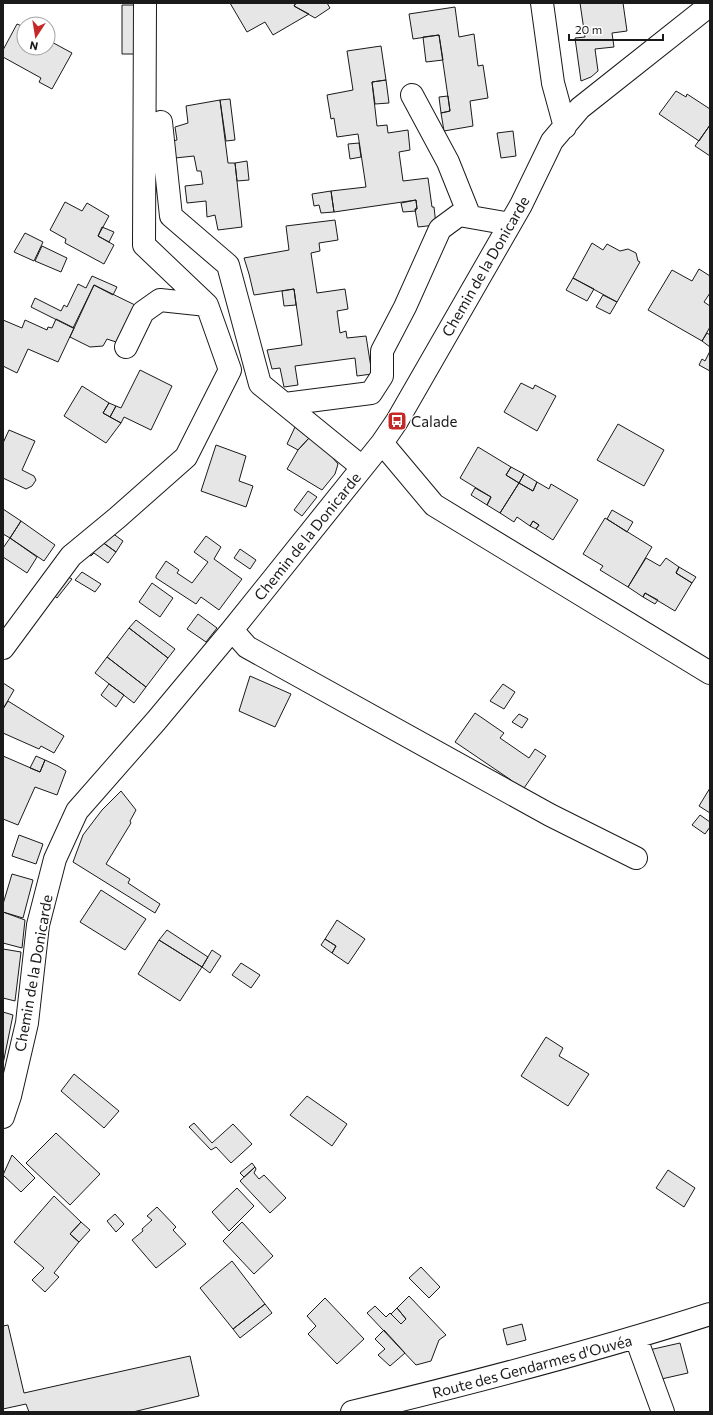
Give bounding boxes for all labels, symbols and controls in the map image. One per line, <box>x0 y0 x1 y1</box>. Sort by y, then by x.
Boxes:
north arrow <box>16 16 56 56</box>
scale bar <box>569 16 663 42</box>
text: 20 m <box>575 22 602 36</box>
text: N <box>28 39 39 53</box>
street label: Chemin de la Donicarde <box>437 192 533 339</box>
bus stop icon: Calade <box>386 410 408 432</box>
place label: Calade <box>411 412 457 430</box>
street label: Chemin de la Donicarde <box>250 468 364 604</box>
street label: Chemin de la Donicarde <box>10 893 56 1053</box>
street label: Route des Gendarmes d'Ouvéa <box>430 1331 634 1401</box>

